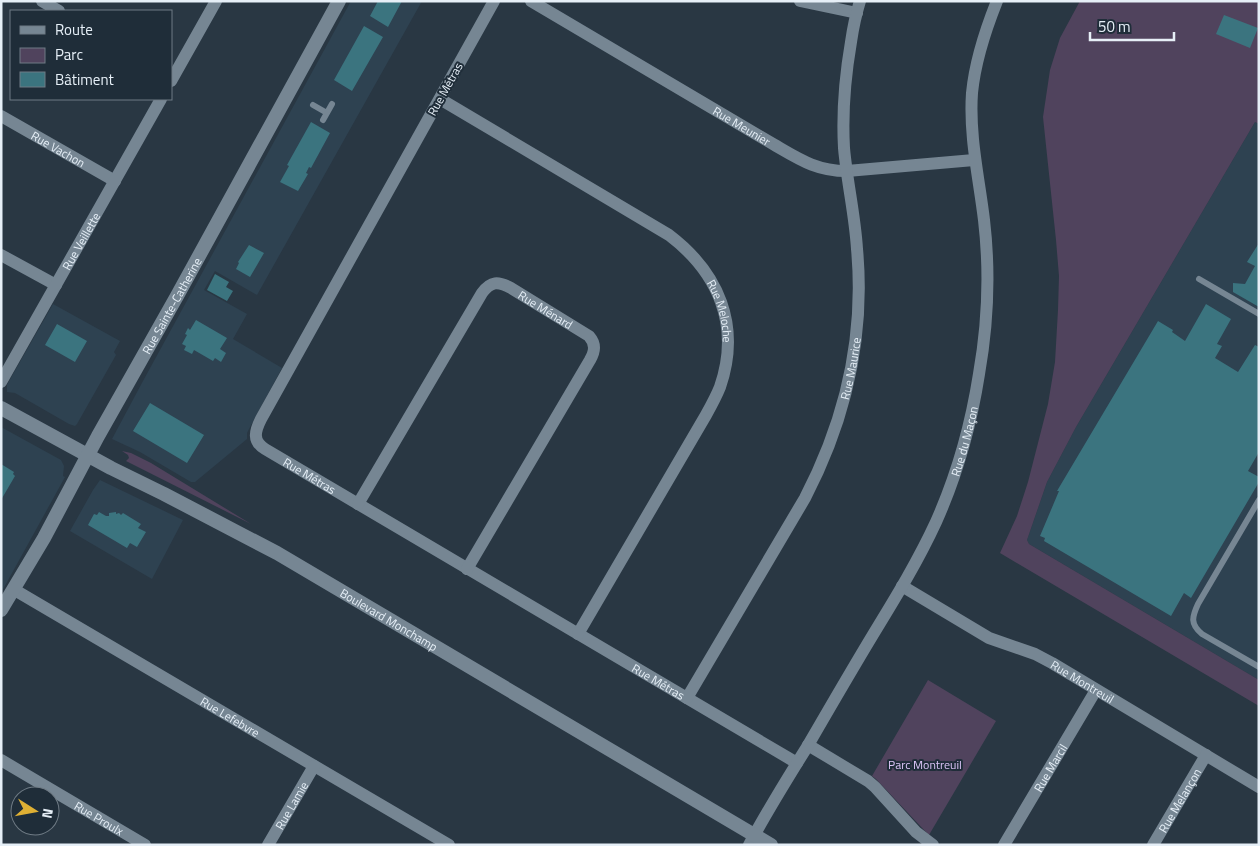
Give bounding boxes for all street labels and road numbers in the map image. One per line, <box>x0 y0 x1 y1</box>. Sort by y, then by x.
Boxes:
street label: Rue Métras <box>423 58 468 119</box>
street label: Rue Meunier <box>709 101 774 150</box>
street label: Rue Vachon <box>28 126 89 172</box>
street label: Rue Veillette <box>57 209 105 273</box>
street label: Rue Sainte-Catherine <box>137 254 206 357</box>
street label: Rue Meloche <box>702 276 737 343</box>
street label: Rue Ménard <box>515 285 577 334</box>
street label: Rue Maurice <box>835 336 865 402</box>
street label: Rue du Maçon <box>945 404 982 479</box>
street label: Rue Métras <box>280 452 340 499</box>
street label: Boulevard Monchamp <box>337 583 441 656</box>
street label: Rue Montreuil <box>1047 655 1118 708</box>
street label: Rue Métras <box>629 658 689 705</box>
street label: Rue Lefebvre <box>197 692 264 742</box>
street label: Rue Marcil <box>1028 740 1072 795</box>
street label: Rue Melançon <box>1153 764 1206 836</box>
street label: Rue Lamie <box>270 778 313 833</box>
street label: Rue Proulx <box>71 796 128 840</box>

